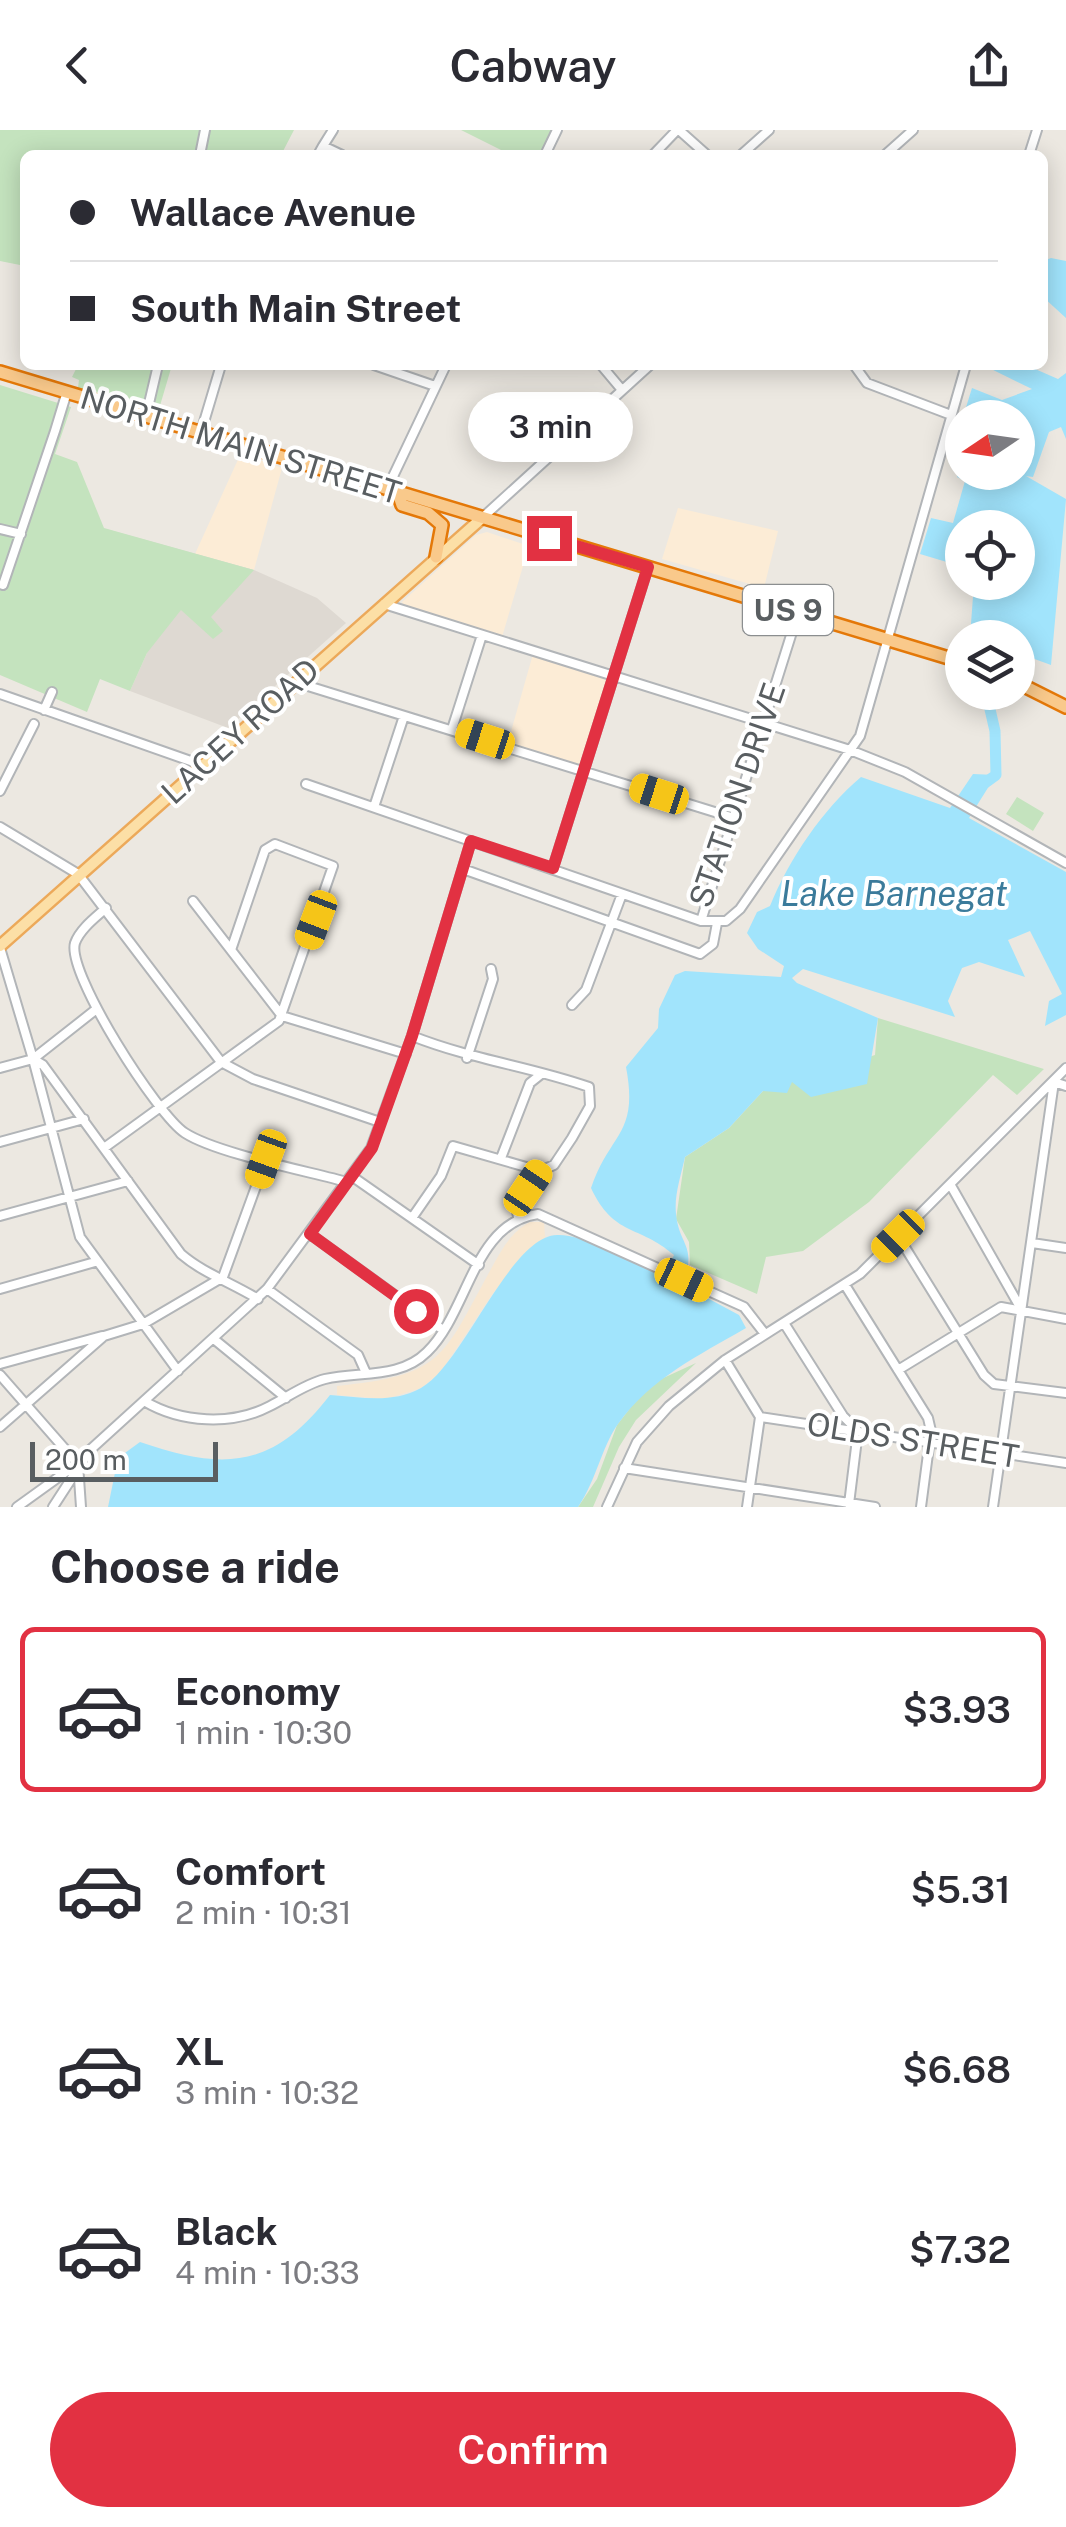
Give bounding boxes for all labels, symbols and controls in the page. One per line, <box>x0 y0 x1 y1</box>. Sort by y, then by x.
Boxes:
icon: back <box>50 38 105 93</box>
icon: share <box>961 38 1016 93</box>
text: Cabway <box>450 39 616 92</box>
text: Wallace Avenue <box>130 190 416 235</box>
text: South Main Street <box>130 286 461 331</box>
street label: NORTH MAIN STREET <box>76 379 406 511</box>
callout: 3 min <box>466 393 632 463</box>
north arrow <box>945 400 1035 490</box>
map controls <box>945 400 1035 710</box>
text: 3 min <box>509 408 592 445</box>
button: locate <box>945 510 1035 600</box>
route end <box>527 516 572 561</box>
road number: US 9 <box>743 585 833 635</box>
button: layers <box>945 620 1035 710</box>
street label: LACEY ROAD <box>154 651 326 811</box>
street label: STATION DRIVE <box>681 678 793 912</box>
car <box>452 715 518 763</box>
car <box>626 770 692 818</box>
water label: Lake Barnegat <box>780 873 1008 914</box>
car <box>291 887 341 953</box>
car <box>242 1126 290 1192</box>
car <box>499 1155 557 1221</box>
car <box>866 1204 930 1268</box>
car <box>650 1254 718 1306</box>
route start <box>394 1289 439 1334</box>
street label: OLDS STREET <box>804 1405 1022 1475</box>
scale bar <box>30 1437 218 1482</box>
text: 200 m <box>45 1443 127 1476</box>
text: Choose a ride <box>50 1540 340 1593</box>
icon: car <box>55 1665 145 1755</box>
text: Economy <box>175 1669 341 1714</box>
text: $3.93 <box>902 1687 1011 1732</box>
text: 1 min · 10:30 <box>175 1714 352 1751</box>
icon: car <box>55 1845 145 1935</box>
text: Comfort <box>175 1849 326 1894</box>
text: $5.31 <box>910 1867 1011 1912</box>
text: 2 min · 10:31 <box>175 1894 352 1931</box>
icon: car <box>55 2025 145 2115</box>
text: XL <box>175 2029 224 2074</box>
text: $6.68 <box>902 2047 1011 2092</box>
text: 3 min · 10:32 <box>175 2074 359 2111</box>
icon: car <box>55 2205 145 2295</box>
text: Black <box>175 2209 278 2254</box>
text: $7.32 <box>909 2227 1011 2272</box>
text: 4 min · 10:33 <box>175 2254 360 2291</box>
button: Confirm <box>50 2392 1016 2507</box>

